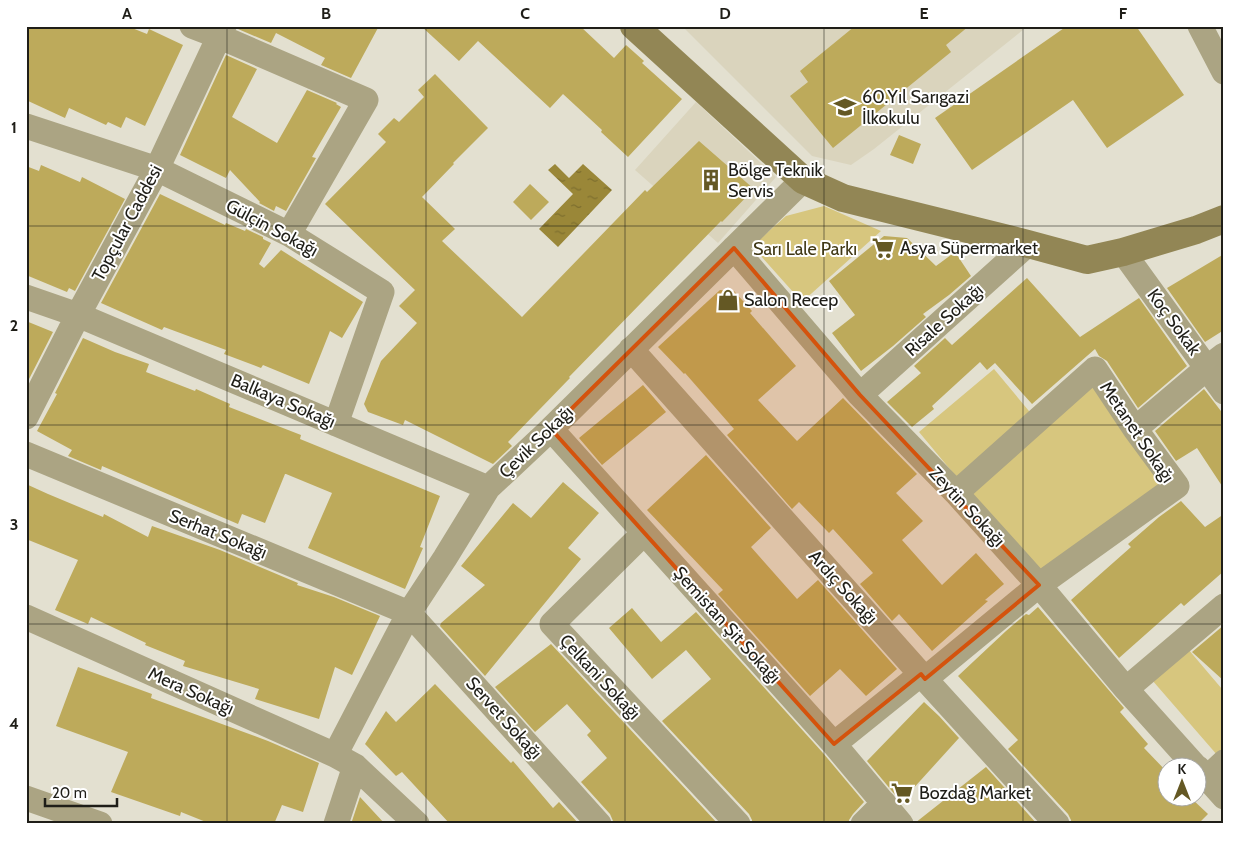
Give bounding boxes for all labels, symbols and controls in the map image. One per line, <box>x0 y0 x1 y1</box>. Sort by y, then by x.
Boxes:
text: A <box>122 4 132 23</box>
text: B <box>321 4 331 23</box>
text: C <box>520 4 530 23</box>
text: D <box>719 4 731 23</box>
text: E <box>919 4 929 23</box>
text: F <box>1119 4 1128 23</box>
place label: 60.Yıl Sarıgazi İlkokulu <box>862 86 969 129</box>
school or university icon: 60.Yıl Sarıgazi İlkokulu <box>832 94 858 120</box>
text: 1 <box>11 118 17 137</box>
place label: Bölge Teknik Servis <box>728 159 823 202</box>
street label: Topçular Caddesi <box>87 161 167 285</box>
building icon: Bölge Teknik Servis <box>698 167 724 193</box>
street label: Gülçin Sokağı <box>222 194 322 262</box>
supermarket icon: Asya Süpermarket <box>870 235 896 261</box>
place label: Asya Süpermarket <box>900 237 1038 259</box>
park label: Sarı Lale Parkı <box>753 238 857 260</box>
street label: Risale Sokağı <box>900 279 988 361</box>
street label: Koç Sokak <box>1143 284 1206 360</box>
shop icon: Salon Recep <box>715 287 741 313</box>
place label: Salon Recep <box>744 289 838 311</box>
text: 2 <box>10 316 18 335</box>
street label: Balkaya Sokağı <box>227 369 339 433</box>
street label: Metanet Sokağı <box>1095 377 1179 487</box>
street label: Çevik Sokağı <box>494 401 578 483</box>
street label: Zeytin Sokağı <box>924 462 1010 552</box>
street label: Serhat Sokağı <box>166 504 270 564</box>
text: 3 <box>10 515 18 534</box>
street label: Ardıç Sokağı <box>804 545 882 629</box>
street label: Şemistan Şit Sokağı <box>669 562 785 688</box>
street label: Çelkani Sokağı <box>555 630 645 724</box>
street label: Mera Sokağı <box>145 662 237 720</box>
street label: Servet Sokağı <box>461 672 547 764</box>
text: 4 <box>9 714 19 733</box>
north arrow <box>1158 758 1208 808</box>
text: K <box>1178 760 1187 778</box>
scale bar <box>45 775 118 807</box>
supermarket icon: Bozdağ Market <box>889 780 915 806</box>
place label: Bozdağ Market <box>919 782 1031 804</box>
text: 20 m <box>52 784 87 802</box>

